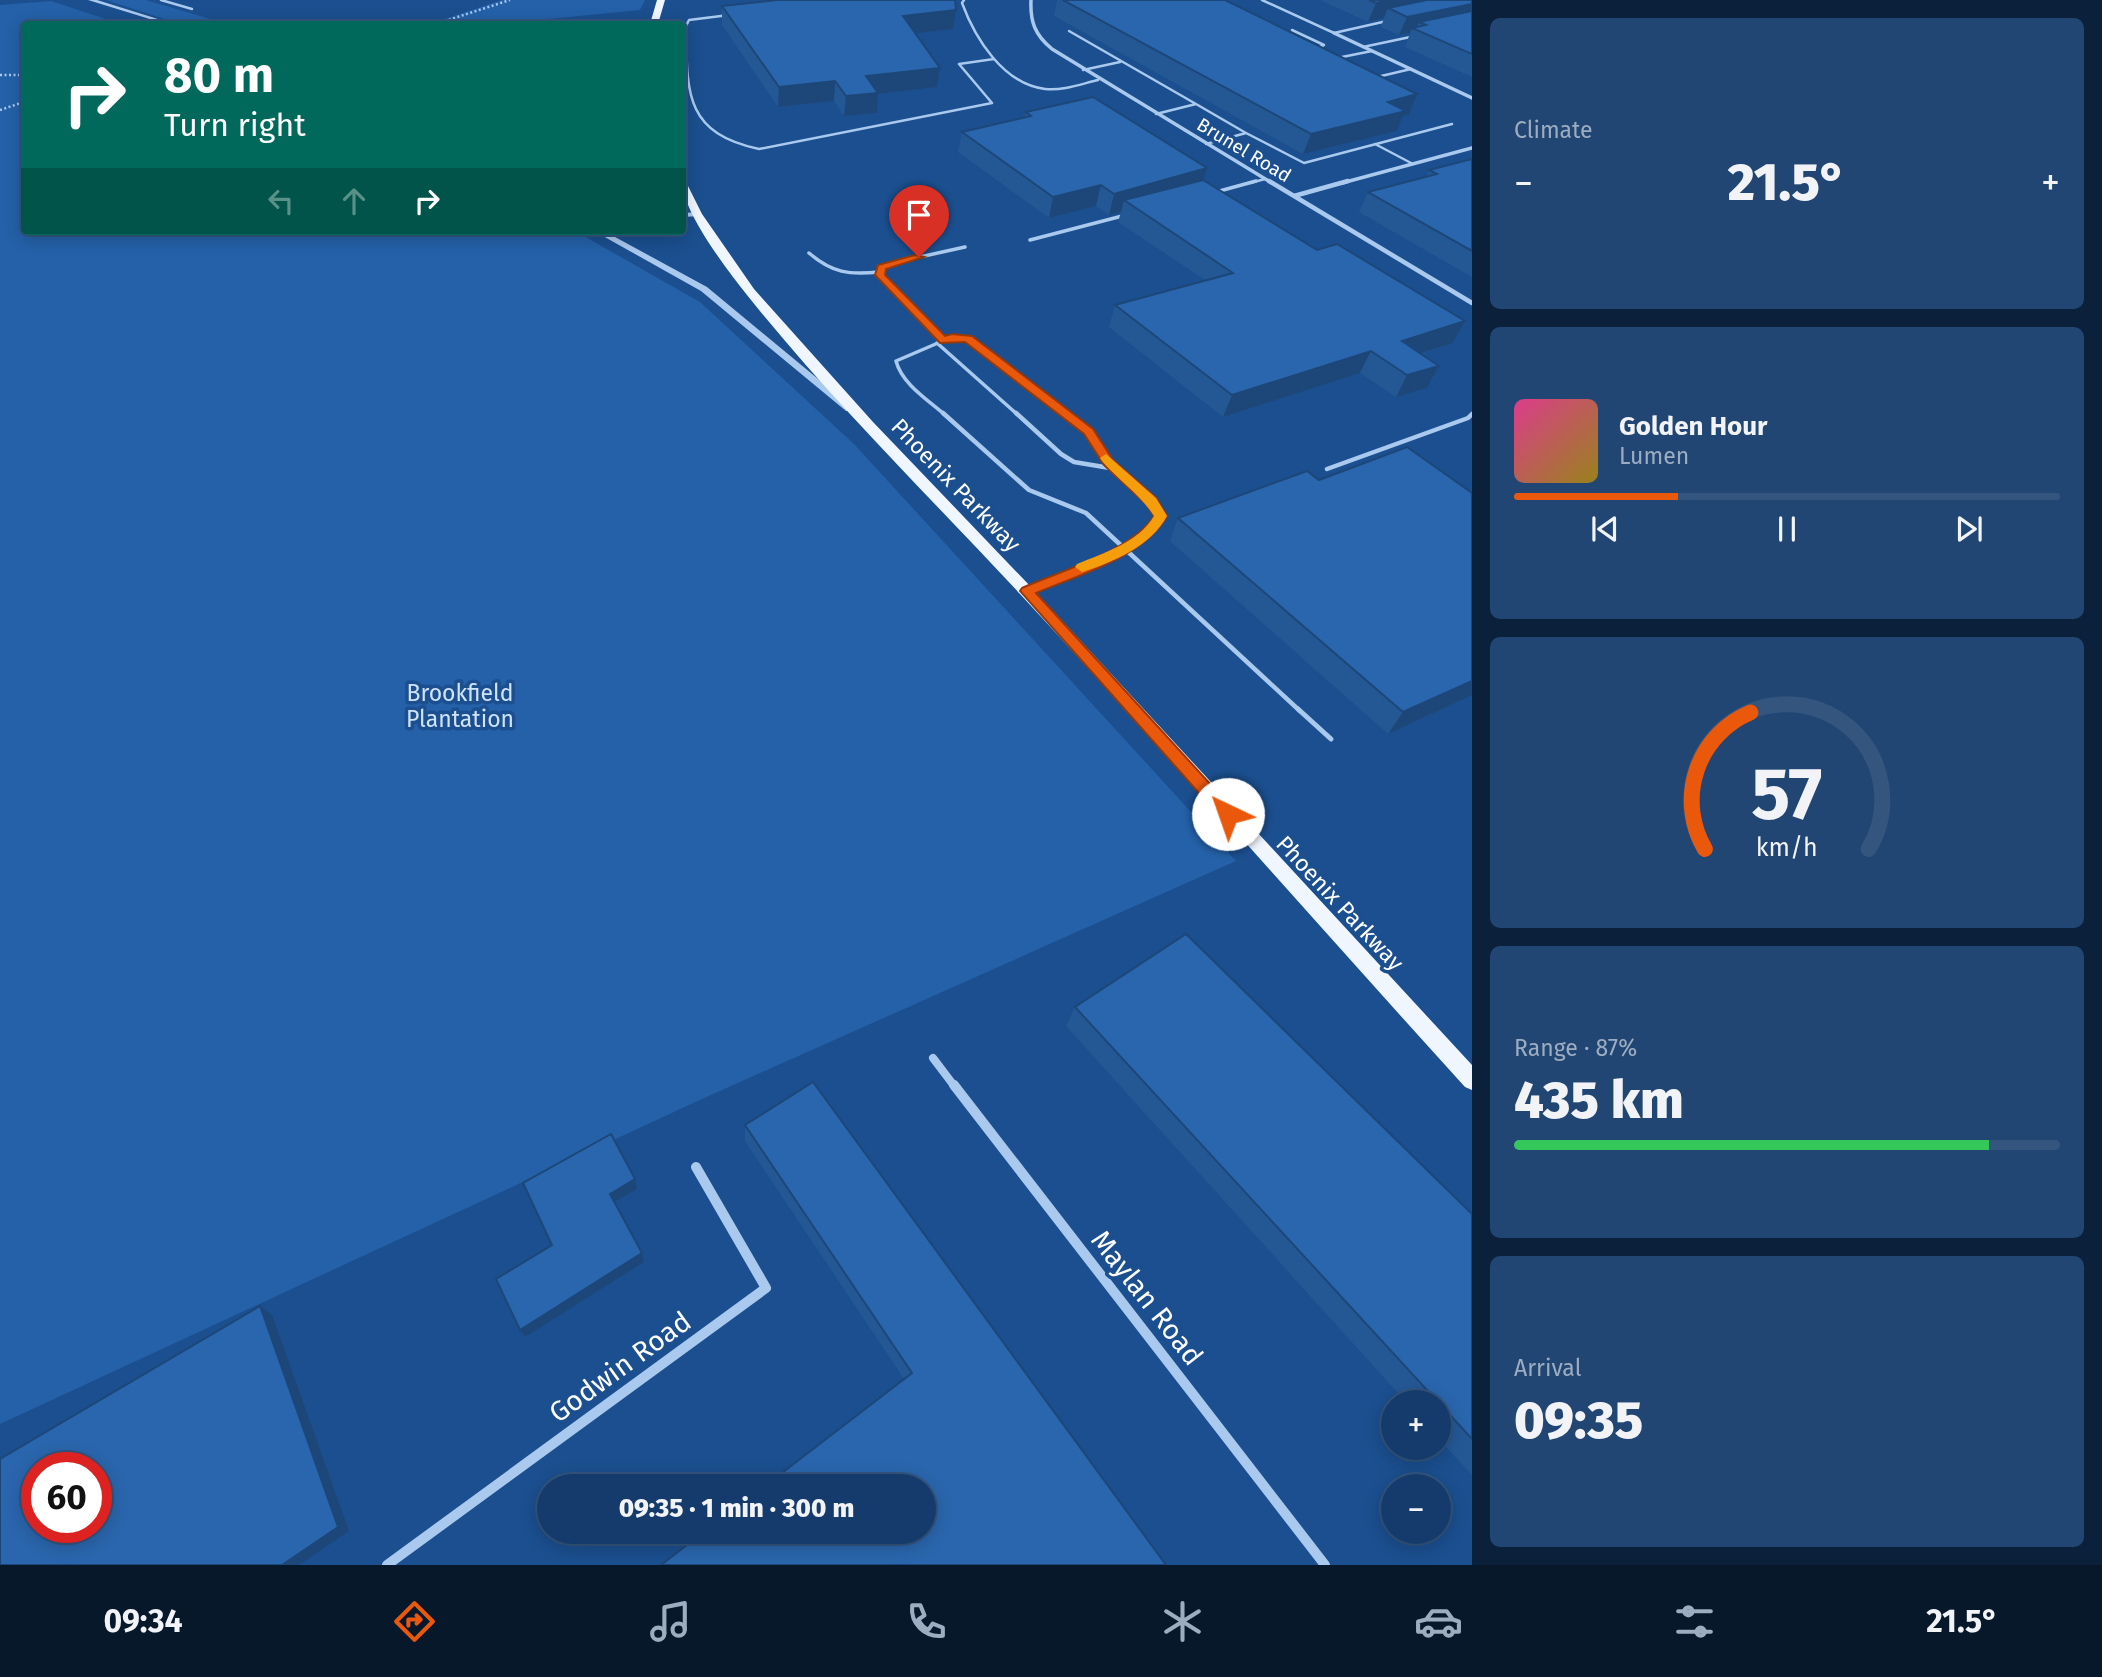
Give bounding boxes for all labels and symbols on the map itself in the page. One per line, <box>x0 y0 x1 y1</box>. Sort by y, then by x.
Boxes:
street label: Brunel Road <box>1193 113 1295 187</box>
pin <box>889 185 949 257</box>
street label: Phoenix Parkway <box>885 413 1027 558</box>
park label: Brookfield Plantation <box>406 679 514 733</box>
position arrow <box>1191 777 1265 851</box>
street label: Phoenix Parkway <box>1270 830 1410 977</box>
street label: Maylan Road <box>1084 1224 1210 1372</box>
street label: Godwin Road <box>543 1305 697 1429</box>
speed limit sign: 60 <box>21 1452 112 1543</box>

